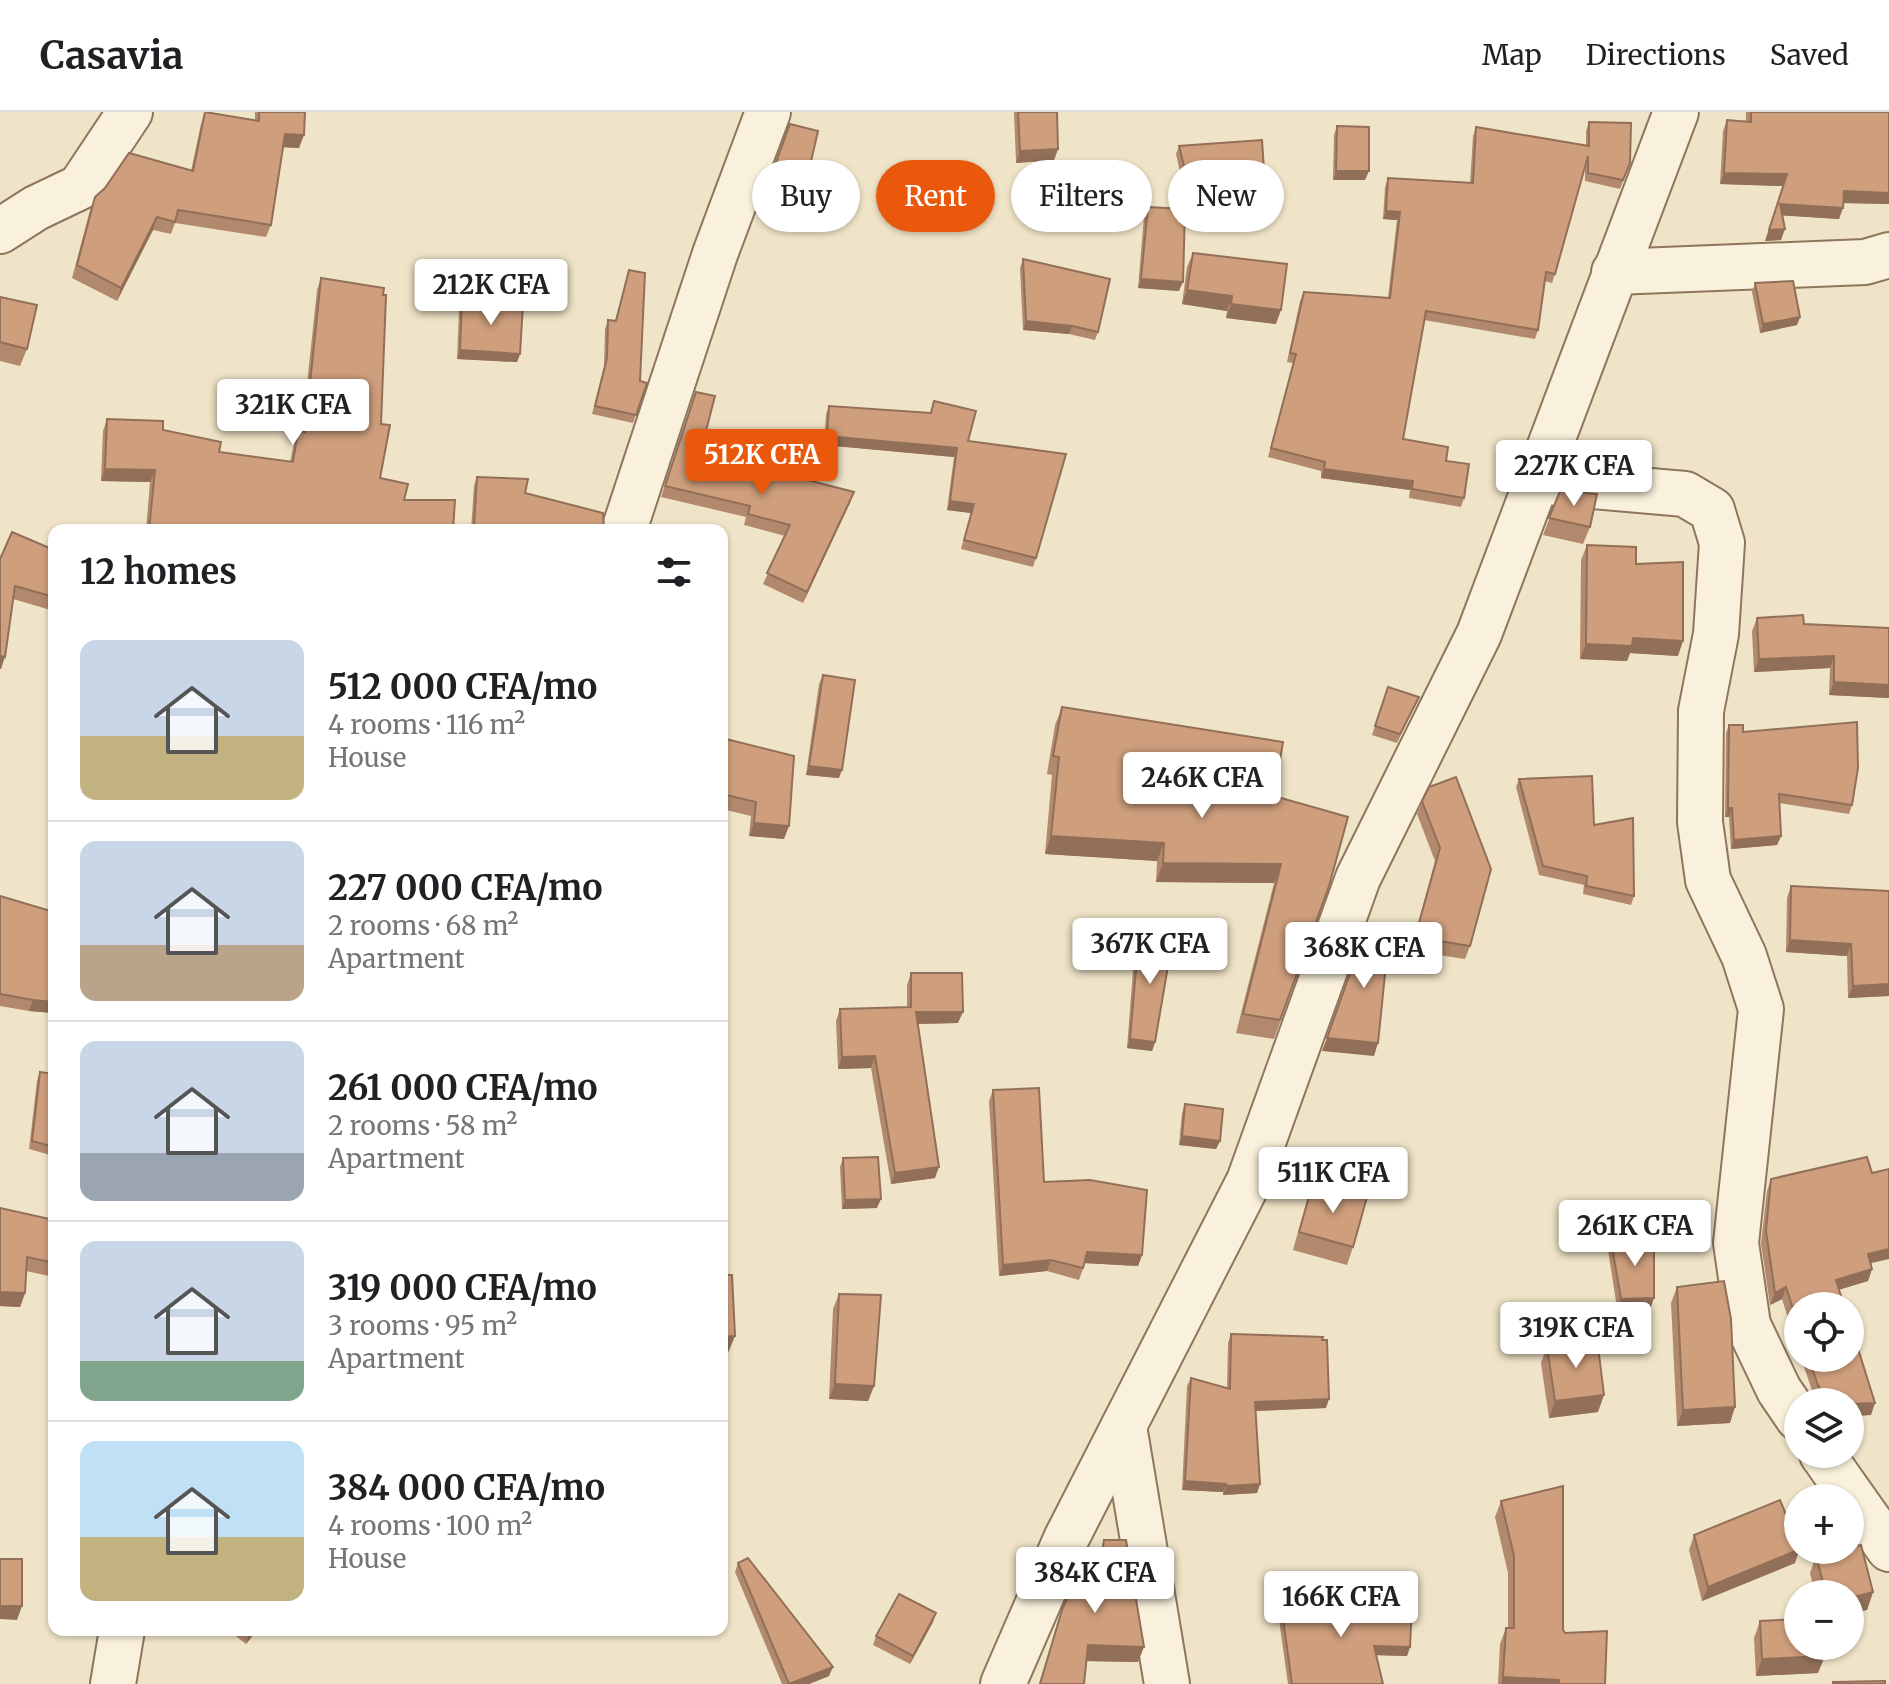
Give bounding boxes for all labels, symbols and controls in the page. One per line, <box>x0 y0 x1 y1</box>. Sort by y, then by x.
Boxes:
text: Casavia <box>40 32 184 79</box>
text: Map <box>1482 37 1542 73</box>
text: Directions <box>1586 37 1726 73</box>
text: Saved <box>1770 37 1849 73</box>
chip: Buy <box>752 160 860 232</box>
chip: Rent <box>876 160 995 232</box>
chip: Filters <box>1011 160 1152 232</box>
chip: New <box>1168 160 1284 232</box>
pin: 212K CFA <box>408 259 574 327</box>
text: 212K CFA <box>433 268 549 301</box>
pin: 321K CFA <box>210 379 376 447</box>
text: 321K CFA <box>235 388 351 421</box>
pin: 512K CFA <box>679 429 845 497</box>
text: 512K CFA <box>704 438 820 471</box>
pin: 227K CFA <box>1491 440 1657 508</box>
text: 227K CFA <box>1514 449 1634 482</box>
icon: filters <box>652 550 696 594</box>
text: 12 homes <box>80 551 237 593</box>
text: 512 000 CFA/mo <box>328 666 597 708</box>
icon: home <box>144 672 240 768</box>
text: 4 rooms · 116 m² <box>328 708 525 741</box>
text: House <box>328 741 406 774</box>
pin: 246K CFA <box>1119 752 1285 820</box>
text: 246K CFA <box>1141 761 1263 794</box>
text: 227 000 CFA/mo <box>328 867 602 909</box>
icon: home <box>144 873 240 969</box>
text: 2 rooms · 68 m² <box>328 909 518 942</box>
pin: 367K CFA <box>1067 918 1233 986</box>
pin: 368K CFA <box>1281 922 1447 990</box>
text: 367K CFA <box>1090 927 1210 960</box>
text: 368K CFA <box>1303 931 1425 964</box>
text: Apartment <box>328 942 465 975</box>
text: 261 000 CFA/mo <box>328 1067 598 1109</box>
icon: home <box>144 1073 240 1169</box>
text: 2 rooms · 58 m² <box>328 1109 517 1142</box>
text: Apartment <box>328 1142 465 1175</box>
pin: 511K CFA <box>1250 1147 1416 1215</box>
text: 511K CFA <box>1277 1156 1389 1189</box>
pin: 261K CFA <box>1552 1200 1718 1268</box>
text: 261K CFA <box>1577 1209 1693 1242</box>
text: 319 000 CFA/mo <box>328 1267 597 1309</box>
icon: home <box>144 1273 240 1369</box>
map controls <box>1784 1292 1864 1660</box>
button: locate <box>1784 1292 1864 1372</box>
pin: 319K CFA <box>1493 1302 1659 1370</box>
text: 3 rooms · 95 m² <box>328 1309 517 1342</box>
text: 319K CFA <box>1518 1311 1634 1344</box>
text: Apartment <box>328 1342 465 1375</box>
button: layers <box>1784 1388 1864 1468</box>
text: 384 000 CFA/mo <box>328 1467 605 1509</box>
icon: home <box>144 1473 240 1569</box>
button: + <box>1784 1484 1864 1564</box>
text: 4 rooms · 100 m² <box>328 1509 532 1542</box>
text: House <box>328 1542 406 1575</box>
pin: 384K CFA <box>1012 1547 1178 1615</box>
text: 384K CFA <box>1034 1556 1156 1589</box>
pin: 166K CFA <box>1258 1571 1424 1639</box>
text: 166K CFA <box>1282 1580 1400 1613</box>
button: − <box>1784 1580 1864 1660</box>

